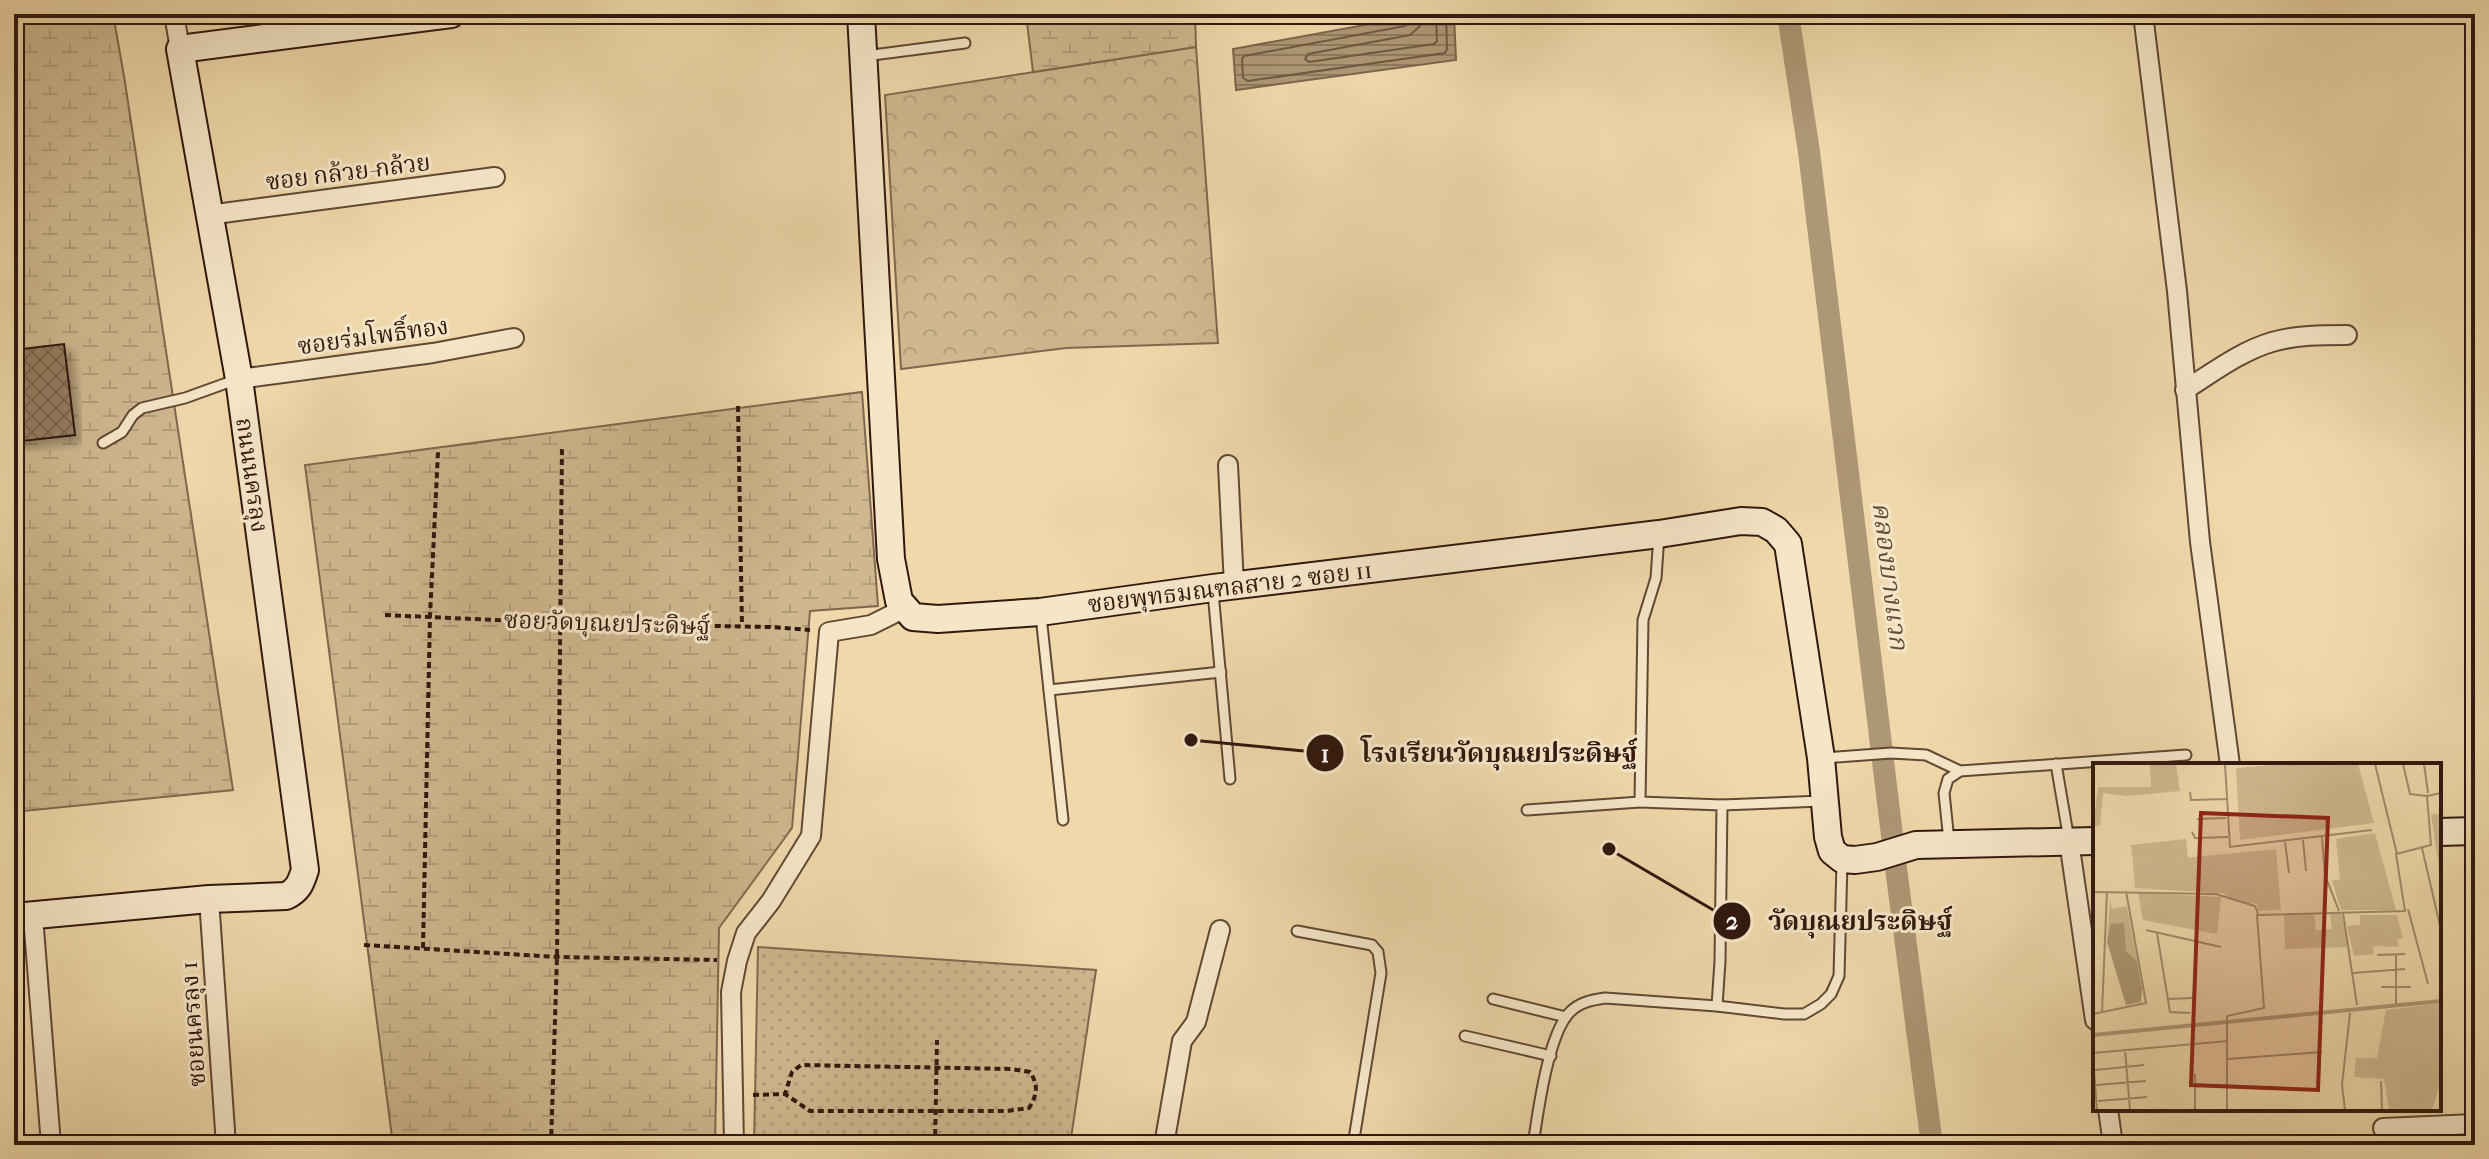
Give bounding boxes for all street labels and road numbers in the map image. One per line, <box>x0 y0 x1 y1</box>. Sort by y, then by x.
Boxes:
street label: ซอย กล้วย-กล้วย <box>264 148 432 196</box>
street label: ซอยร่มโพธิ์ทอง <box>295 308 450 360</box>
street label: ถนนนครลุง <box>229 416 274 534</box>
street label: ซอยพุทธมณฑลสาย 2 ซอย 11 <box>1086 556 1374 619</box>
street label: ซอยวัดบุณยประดิษฐ์ <box>503 603 711 642</box>
street label: ซอยนครลุง 1 <box>175 960 212 1088</box>

